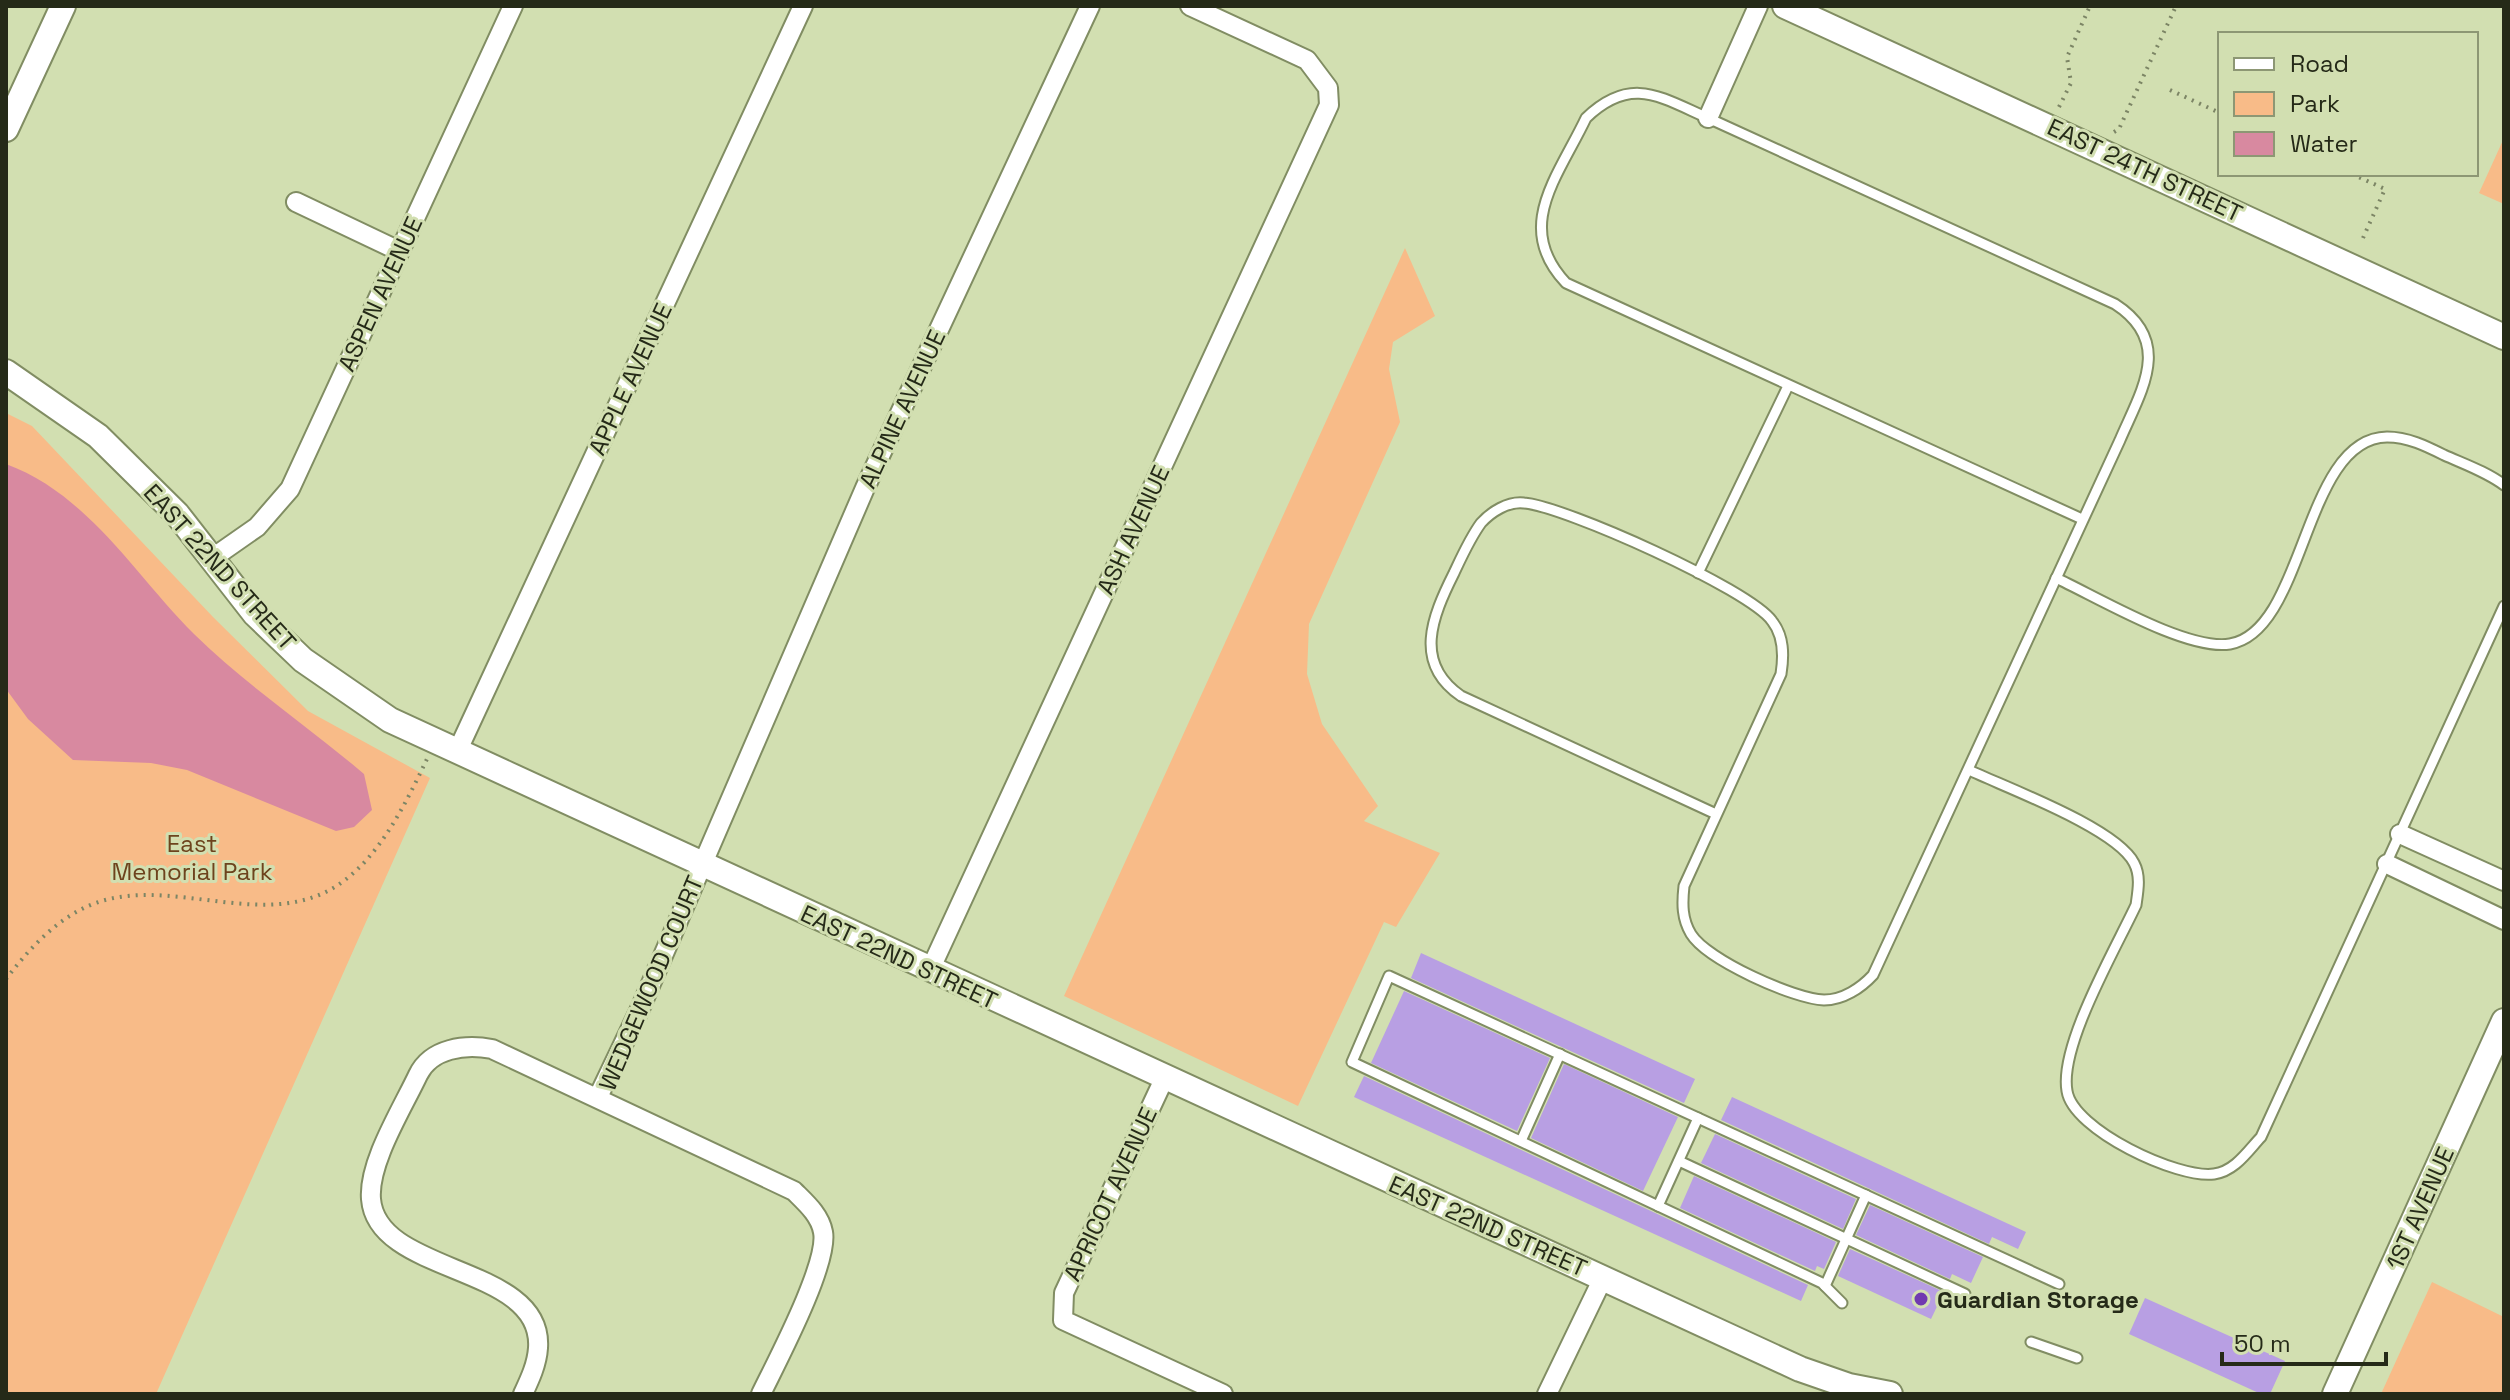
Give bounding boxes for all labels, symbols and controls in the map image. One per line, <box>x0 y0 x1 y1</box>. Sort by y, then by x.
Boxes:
legend <box>2218 32 2478 176</box>
text: Road <box>2290 48 2349 79</box>
text: Park <box>2290 88 2340 119</box>
street label: EAST 24TH STREET <box>2043 111 2247 229</box>
text: Water <box>2290 128 2358 159</box>
street label: ASPEN AVENUE <box>331 212 429 376</box>
street label: APPLE AVENUE <box>581 298 679 460</box>
street label: ALPINE AVENUE <box>852 325 952 493</box>
street label: ASH AVENUE <box>1090 460 1176 600</box>
street label: EAST 22ND STREET <box>137 477 303 657</box>
park label: East Memorial Park <box>111 828 273 887</box>
street label: WEDGEWOOD COURT <box>592 871 710 1095</box>
street label: EAST 22ND STREET <box>796 898 1002 1016</box>
street label: APRICOT AVENUE <box>1056 1102 1164 1286</box>
street label: 1ST AVENUE <box>2379 1142 2461 1274</box>
street label: EAST 22ND STREET <box>1384 1168 1592 1284</box>
place label: Guardian Storage <box>1937 1284 2139 1315</box>
marker: Guardian Storage <box>1912 1290 1930 1308</box>
scale bar <box>2222 1316 2386 1366</box>
text: 50 m <box>2234 1328 2291 1359</box>

